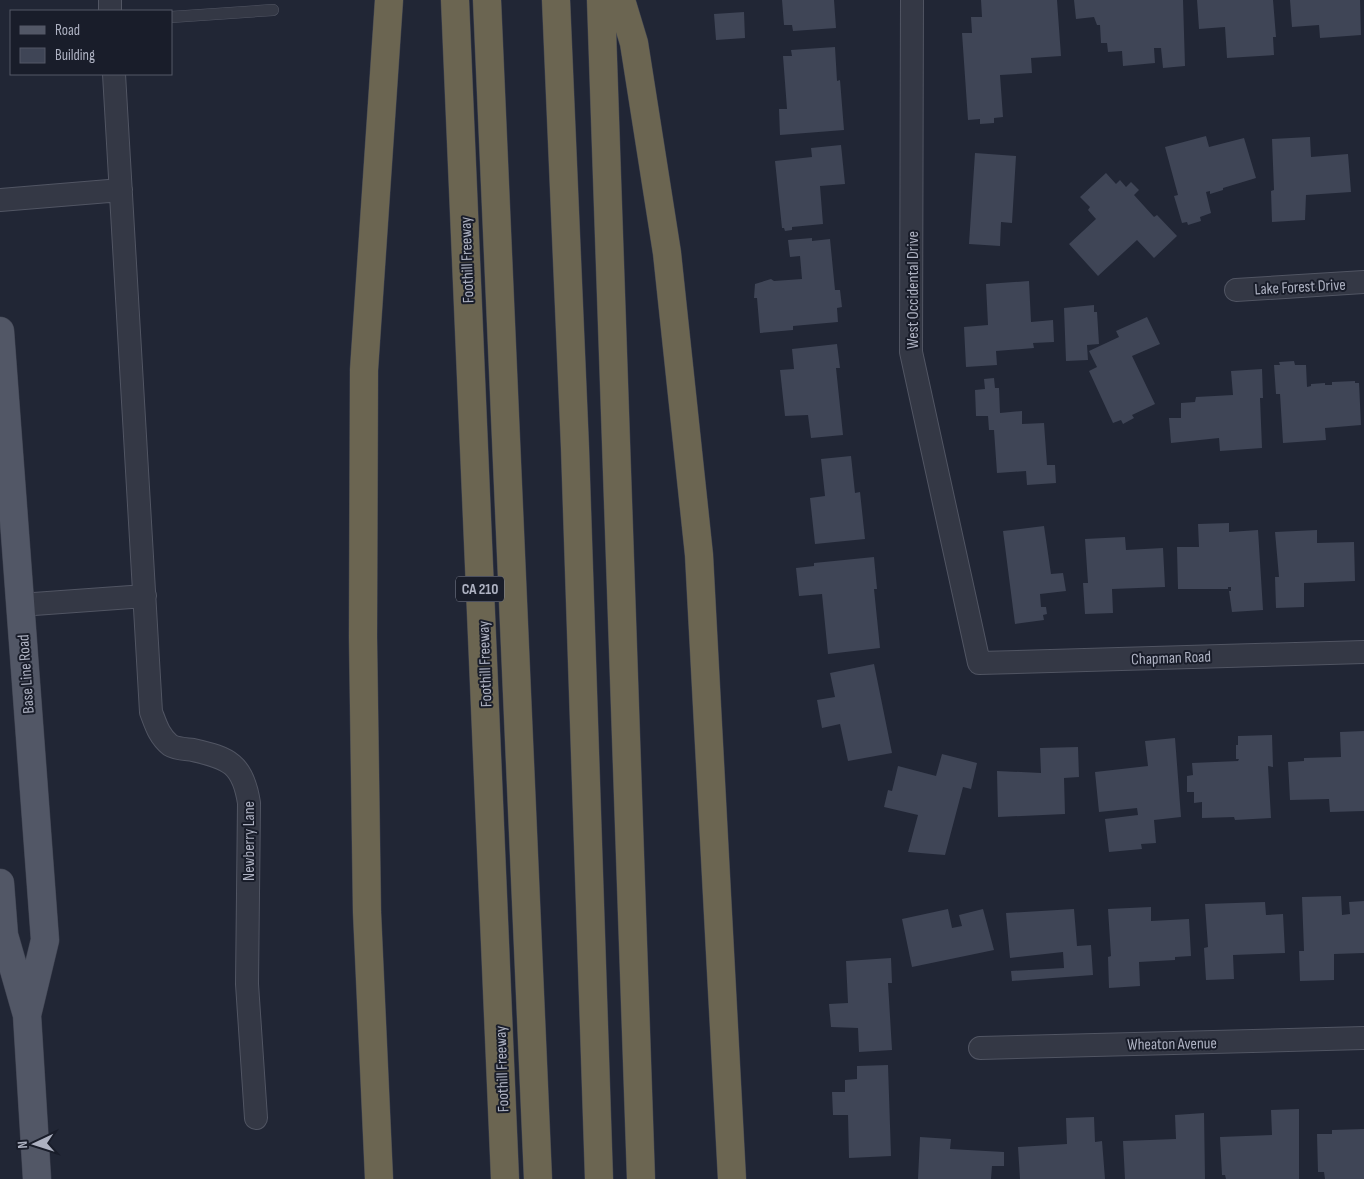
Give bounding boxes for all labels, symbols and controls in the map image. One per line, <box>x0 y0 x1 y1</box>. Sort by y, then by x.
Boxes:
legend <box>10 10 172 75</box>
text: Road <box>55 21 80 40</box>
text: Building <box>55 46 95 65</box>
street label: Foothill Freeway <box>456 216 479 304</box>
street label: West Occidental Drive <box>904 231 923 349</box>
street label: Lake Forest Drive <box>1254 276 1346 299</box>
road number: CA 210 <box>456 576 504 602</box>
street label: Foothill Freeway <box>474 620 497 708</box>
street label: Base Line Road <box>14 634 39 714</box>
street label: Chapman Road <box>1131 648 1211 669</box>
street label: Newberry Lane <box>240 801 259 881</box>
street label: Foothill Freeway <box>491 1025 514 1113</box>
street label: Wheaton Avenue <box>1127 1034 1217 1055</box>
north arrow <box>10 1119 60 1169</box>
text: N <box>14 1141 31 1149</box>

